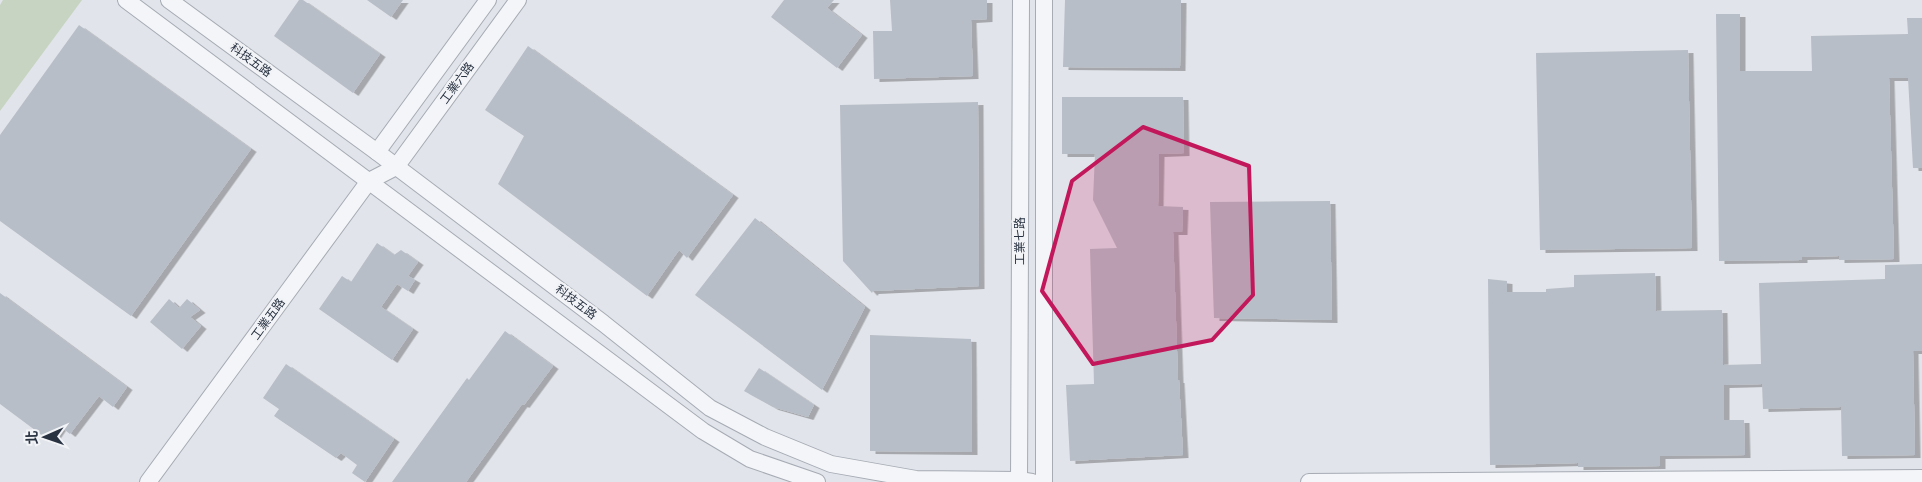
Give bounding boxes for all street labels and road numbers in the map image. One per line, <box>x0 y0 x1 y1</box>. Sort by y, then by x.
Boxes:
street label: 科技五路 <box>227 40 275 80</box>
street label: 工業六路 <box>437 59 477 107</box>
street label: 工業七路 <box>1013 217 1027 265</box>
street label: 科技五路 <box>553 282 599 322</box>
street label: 工業五路 <box>248 295 288 343</box>

